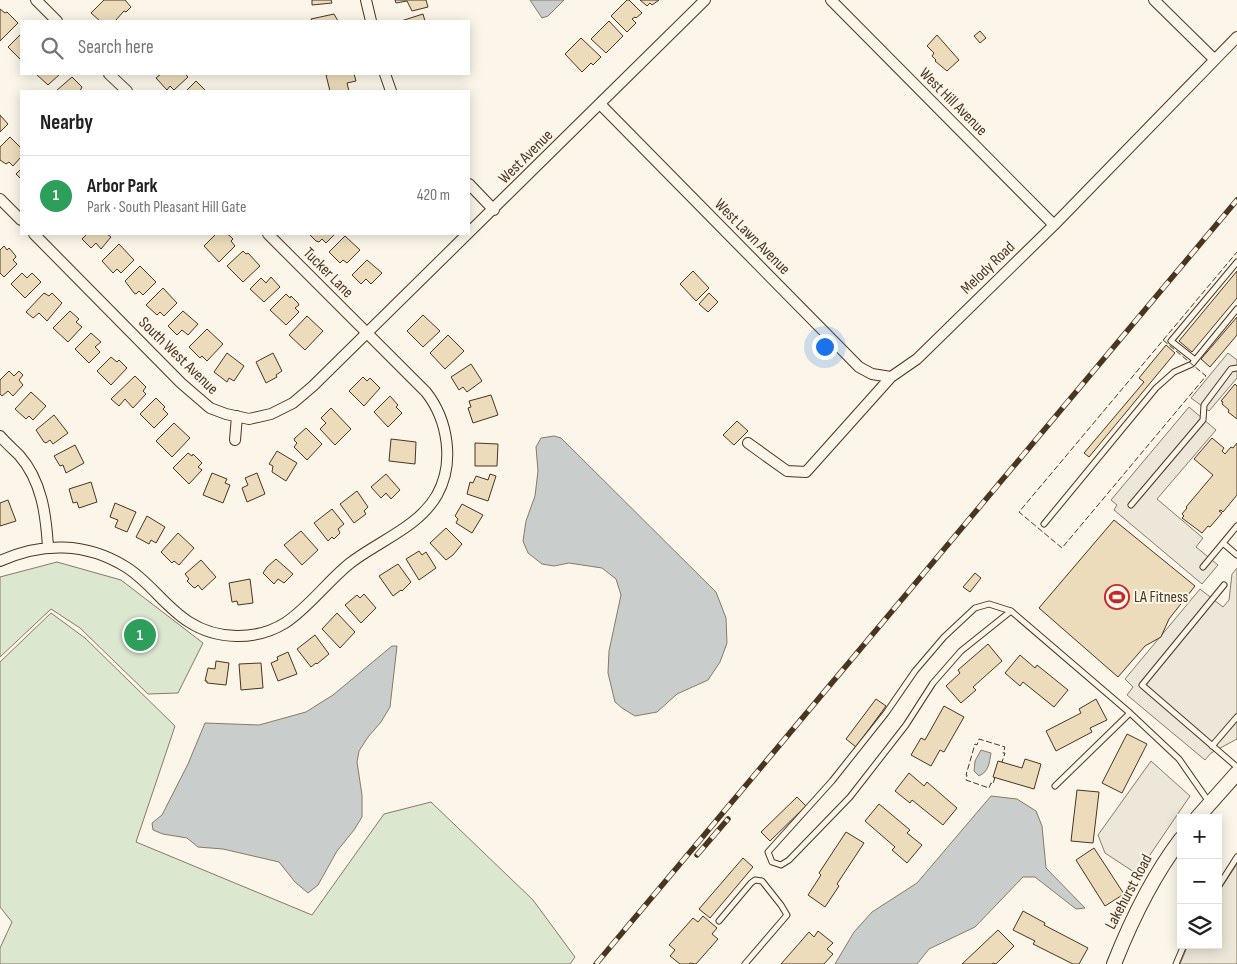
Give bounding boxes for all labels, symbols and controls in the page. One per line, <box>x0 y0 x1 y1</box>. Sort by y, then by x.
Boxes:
search box <box>20 20 470 75</box>
icon: search <box>38 34 66 62</box>
text: Search here <box>78 36 154 59</box>
street label: West Hill Avenue <box>915 64 991 140</box>
text: Nearby <box>40 110 93 135</box>
street label: West Avenue <box>495 126 557 188</box>
text: Arbor Park <box>87 175 158 198</box>
text: 1 <box>53 186 59 205</box>
text: 420 m <box>417 186 450 205</box>
street label: West Lawn Avenue <box>710 195 794 279</box>
text: Park · South Pleasant Hill Gate <box>87 198 247 217</box>
street label: Melody Road <box>957 238 1019 298</box>
street label: Tucker Lane <box>299 244 357 302</box>
street label: South West Avenue <box>134 313 222 399</box>
your location <box>812 334 838 360</box>
sports icon: LA Fitness <box>1104 584 1130 610</box>
place label: LA Fitness <box>1134 588 1188 607</box>
pin: 1 <box>124 616 156 654</box>
map controls <box>1177 814 1222 949</box>
button: + <box>1177 814 1222 859</box>
street label: Lakehurst Road <box>1101 851 1157 933</box>
button: − <box>1177 859 1222 904</box>
button: layers <box>1177 904 1222 949</box>

